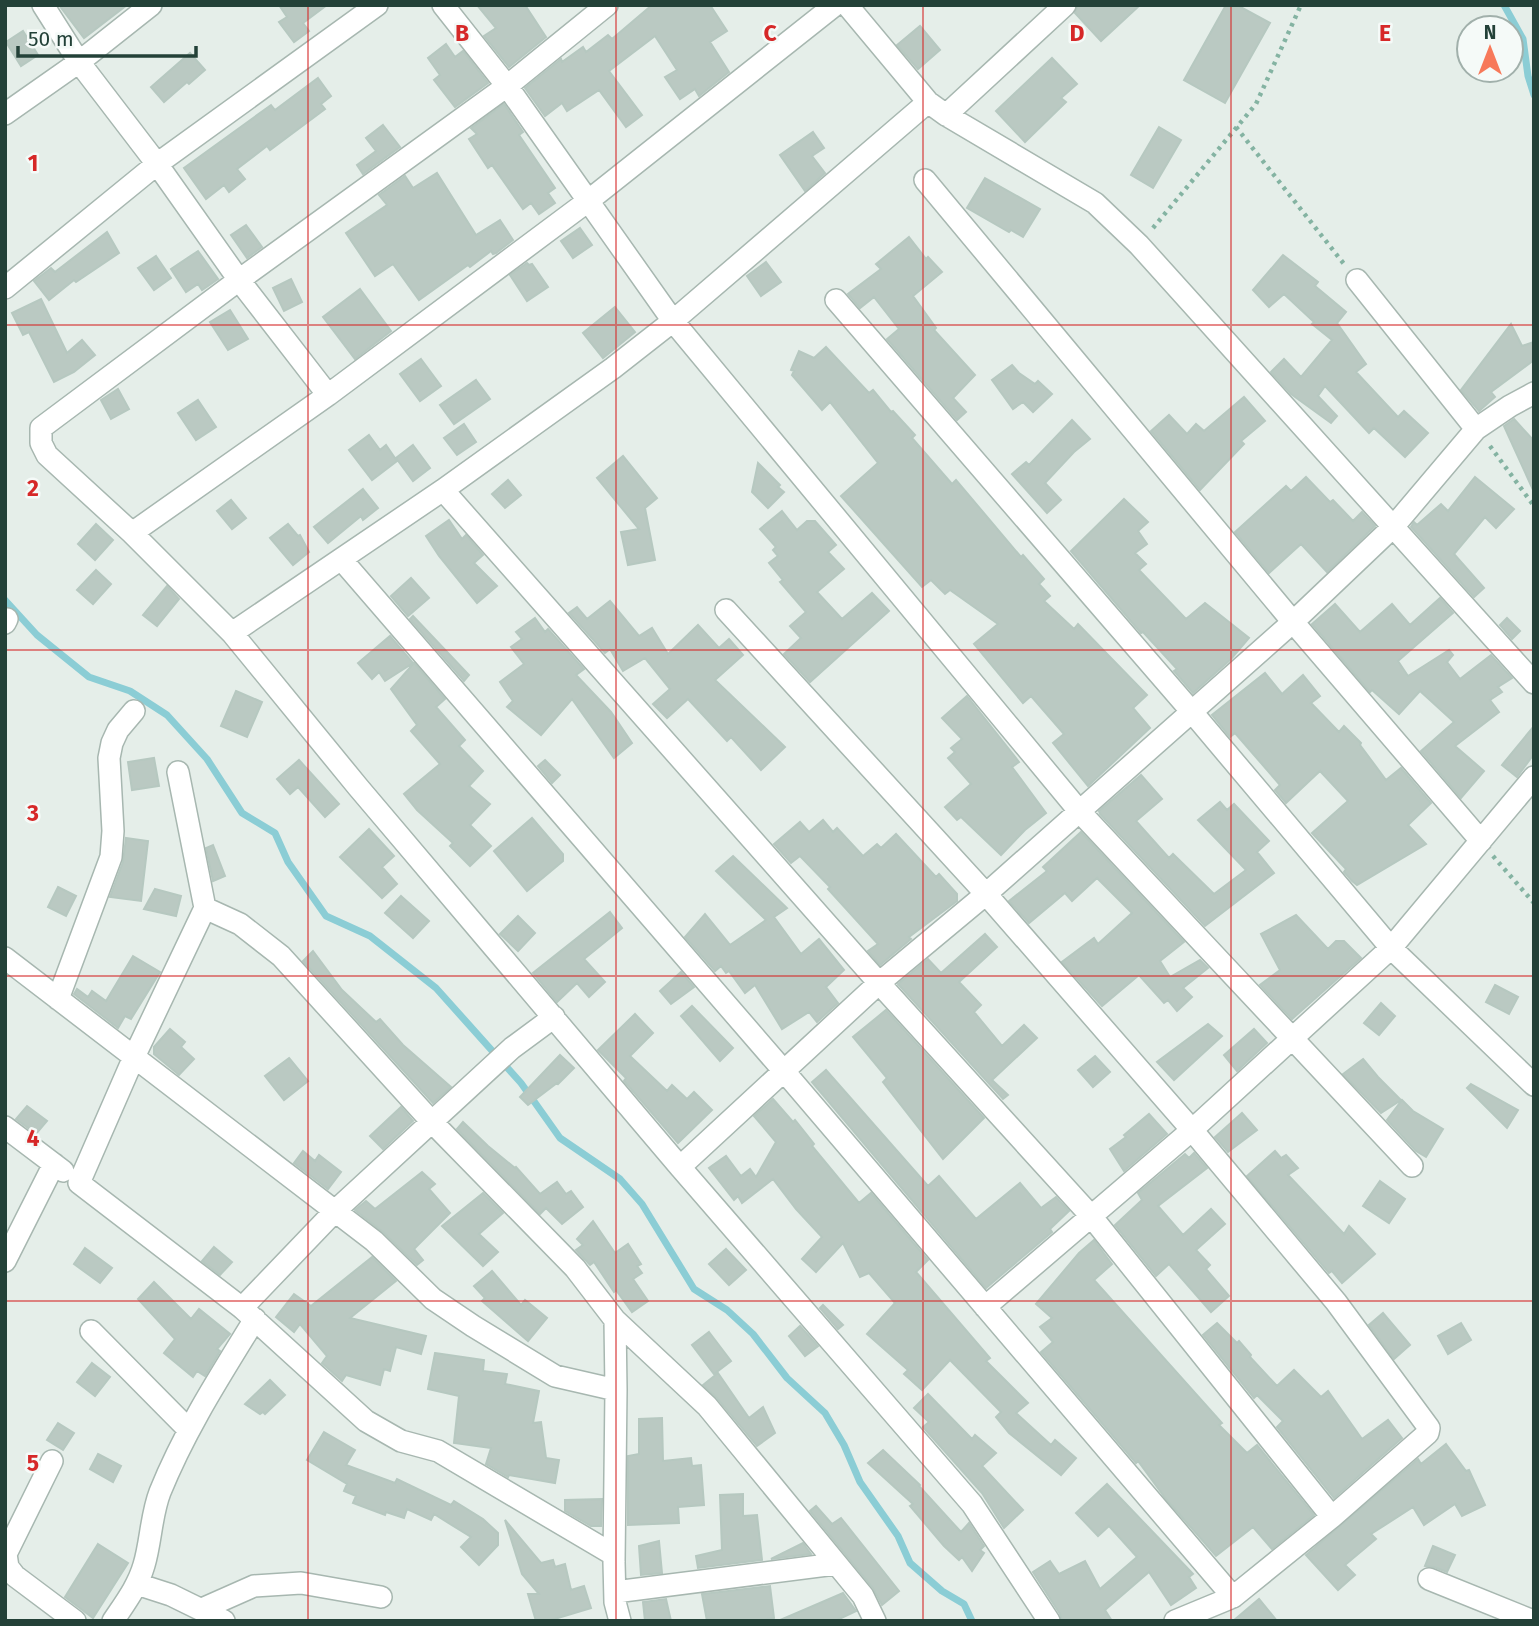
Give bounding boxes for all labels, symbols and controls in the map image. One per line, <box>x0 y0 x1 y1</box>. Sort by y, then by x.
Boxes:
scale bar <box>18 14 196 58</box>
north arrow <box>1455 14 1525 84</box>
text: B <box>455 19 469 47</box>
text: C <box>763 19 777 47</box>
text: D <box>1070 19 1085 47</box>
text: E <box>1379 19 1391 47</box>
text: N <box>1484 21 1496 44</box>
text: 50 m <box>28 26 74 52</box>
text: 1 <box>28 149 38 177</box>
text: 2 <box>27 474 39 502</box>
text: 3 <box>26 799 39 827</box>
text: 4 <box>27 1124 40 1152</box>
text: 5 <box>27 1449 39 1477</box>

